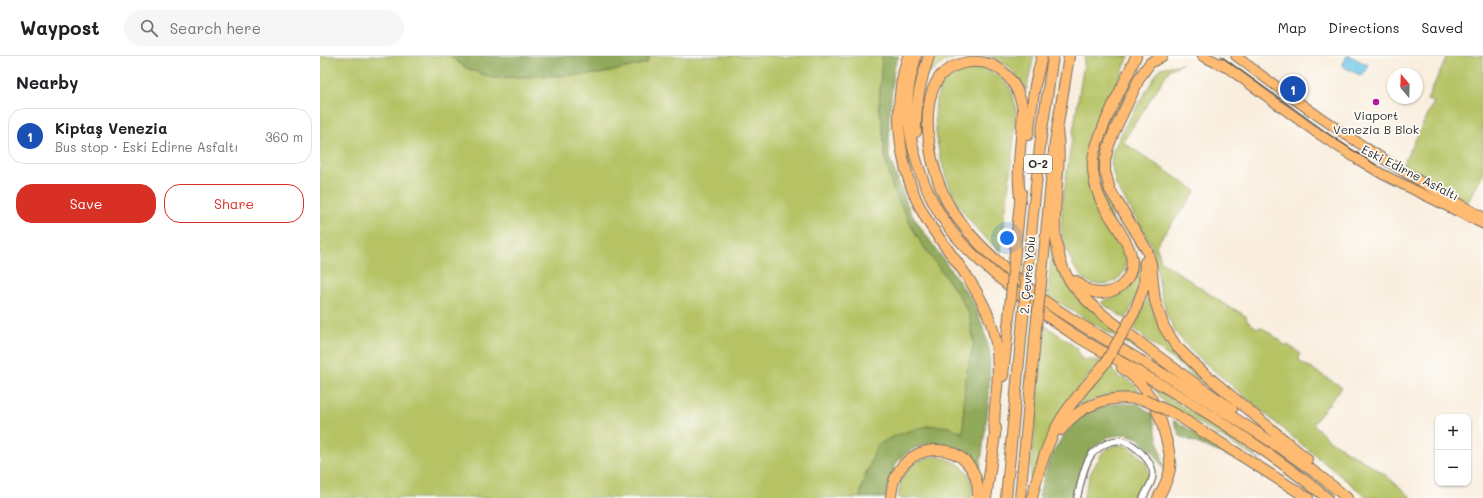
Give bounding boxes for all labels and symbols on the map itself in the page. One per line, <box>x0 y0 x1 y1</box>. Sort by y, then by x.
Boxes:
north arrow <box>1387 68 1423 104</box>
pin: 1 <box>1280 74 1306 104</box>
marker: Viaport Venezia B Blok <box>1371 97 1381 107</box>
place label: Viaport Venezia B Blok <box>1333 107 1419 137</box>
street label: Eski Edirne Asfaltı <box>1359 141 1462 204</box>
road number: O-2 <box>1024 155 1052 173</box>
your location <box>997 228 1017 248</box>
street label: 2. Çevre Yolu <box>1016 235 1038 315</box>

